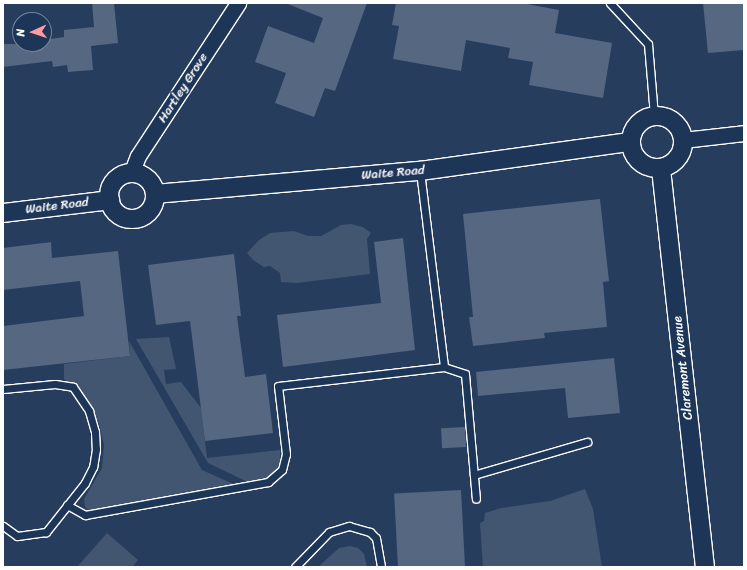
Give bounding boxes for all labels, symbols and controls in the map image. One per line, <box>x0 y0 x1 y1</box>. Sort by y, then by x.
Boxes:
north arrow <box>12 12 52 52</box>
text: N <box>11 28 30 37</box>
street label: Hartley Grove <box>155 50 211 126</box>
street label: Waite Road <box>361 162 425 184</box>
street label: Waite Road <box>25 194 89 218</box>
street label: Claremont Avenue <box>670 315 696 421</box>

